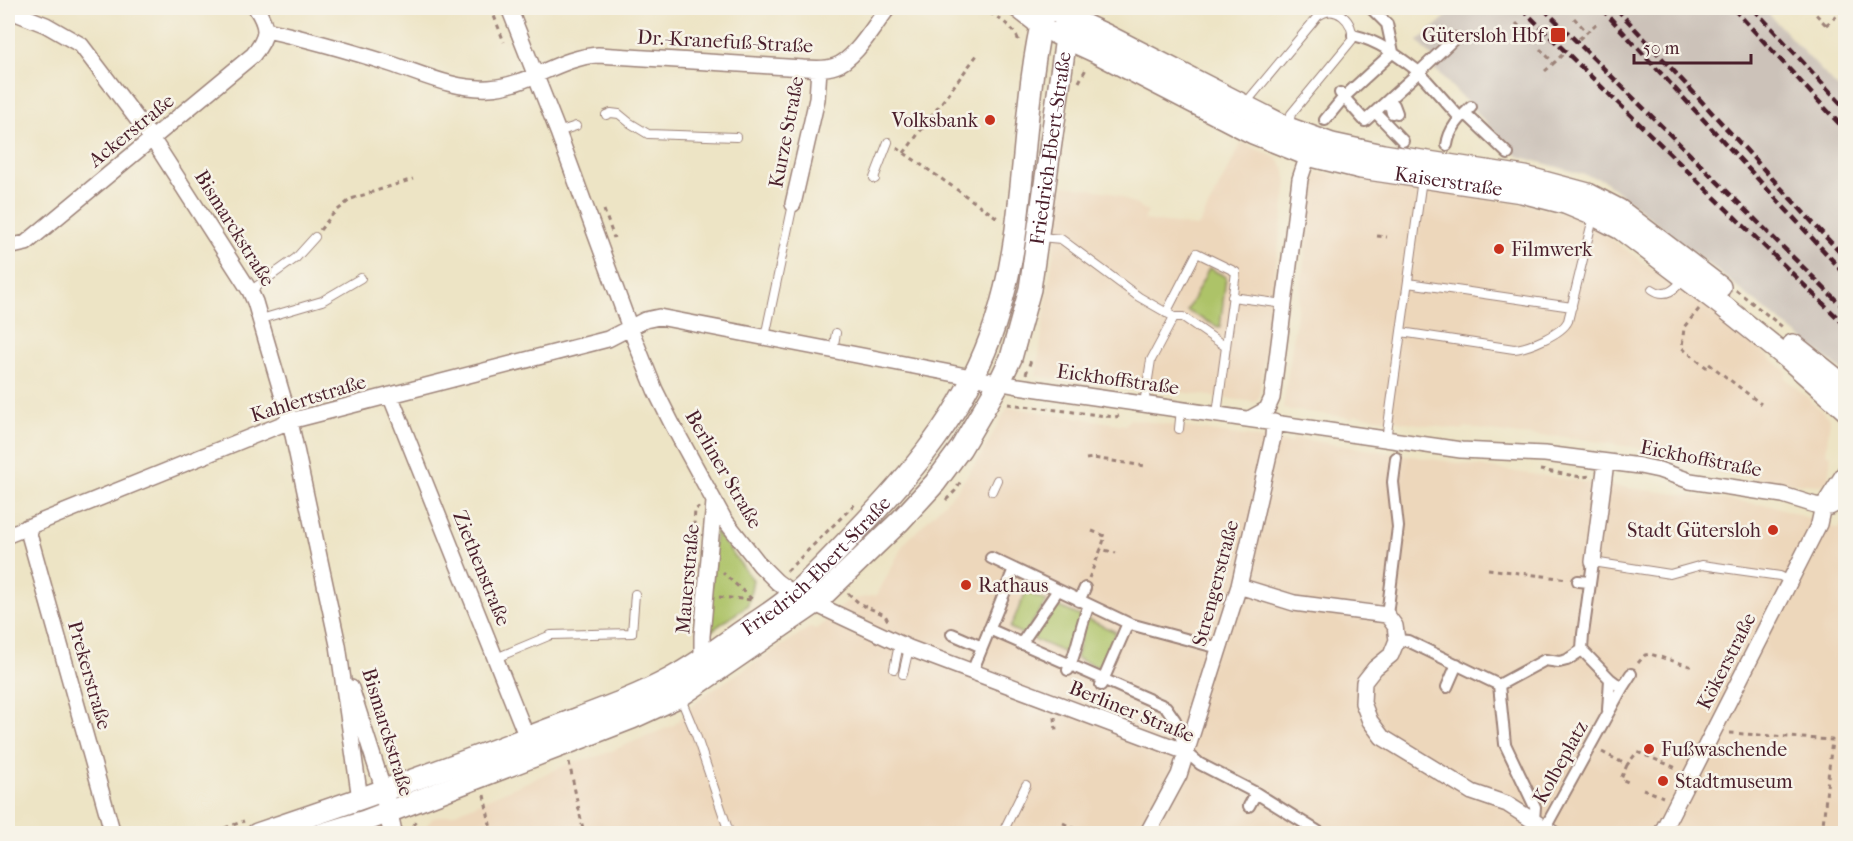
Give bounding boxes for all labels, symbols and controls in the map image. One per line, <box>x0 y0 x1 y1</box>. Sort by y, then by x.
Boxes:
place label: Gütersloh Hbf <box>1422 24 1548 47</box>
street label: Dr.-Kranefuß-Straße <box>636 25 814 58</box>
marker: Gütersloh Hbf <box>1549 26 1567 44</box>
scale bar <box>1634 27 1751 65</box>
text: 50 m <box>1643 38 1680 59</box>
street label: Friedrich-Ebert-Straße <box>1025 50 1076 246</box>
street label: Kurze Straße <box>764 74 809 190</box>
street label: Ackerstraße <box>83 89 179 172</box>
place label: Volksbank <box>890 109 979 132</box>
marker: Volksbank <box>983 113 997 127</box>
street label: Kaiserstraße <box>1393 162 1504 201</box>
street label: Bismarckstraße <box>190 166 280 291</box>
place label: Filmwerk <box>1511 238 1593 261</box>
marker: Filmwerk <box>1492 242 1506 256</box>
street label: Eickhoffstraße <box>1055 360 1181 399</box>
street label: Kahlertstraße <box>248 370 369 427</box>
street label: Berliner Straße <box>680 406 767 533</box>
street label: Eickhoffstraße <box>1638 435 1764 482</box>
street label: Friedrich-Ebert-Straße <box>737 491 895 640</box>
street label: Ziethenstraße <box>448 507 515 629</box>
street label: Strengerstraße <box>1188 517 1243 649</box>
place label: Stadt Gütersloh <box>1627 519 1762 542</box>
street label: Mauerstraße <box>671 523 704 635</box>
marker: Stadt Gütersloh <box>1766 523 1780 537</box>
place label: Rathaus <box>978 574 1048 597</box>
marker: Rathaus <box>959 578 973 592</box>
street label: Kökerstraße <box>1692 609 1761 714</box>
street label: Prekerstraße <box>63 618 116 732</box>
street label: Bismarckstraße <box>357 665 418 799</box>
street label: Berliner Straße <box>1066 676 1198 747</box>
street label: Kolbeplatz <box>1528 717 1593 808</box>
place label: Fußwaschende <box>1661 738 1787 761</box>
marker: Fußwaschende <box>1642 742 1656 756</box>
place label: Stadtmuseum <box>1675 770 1793 793</box>
marker: Stadtmuseum <box>1656 774 1670 788</box>

